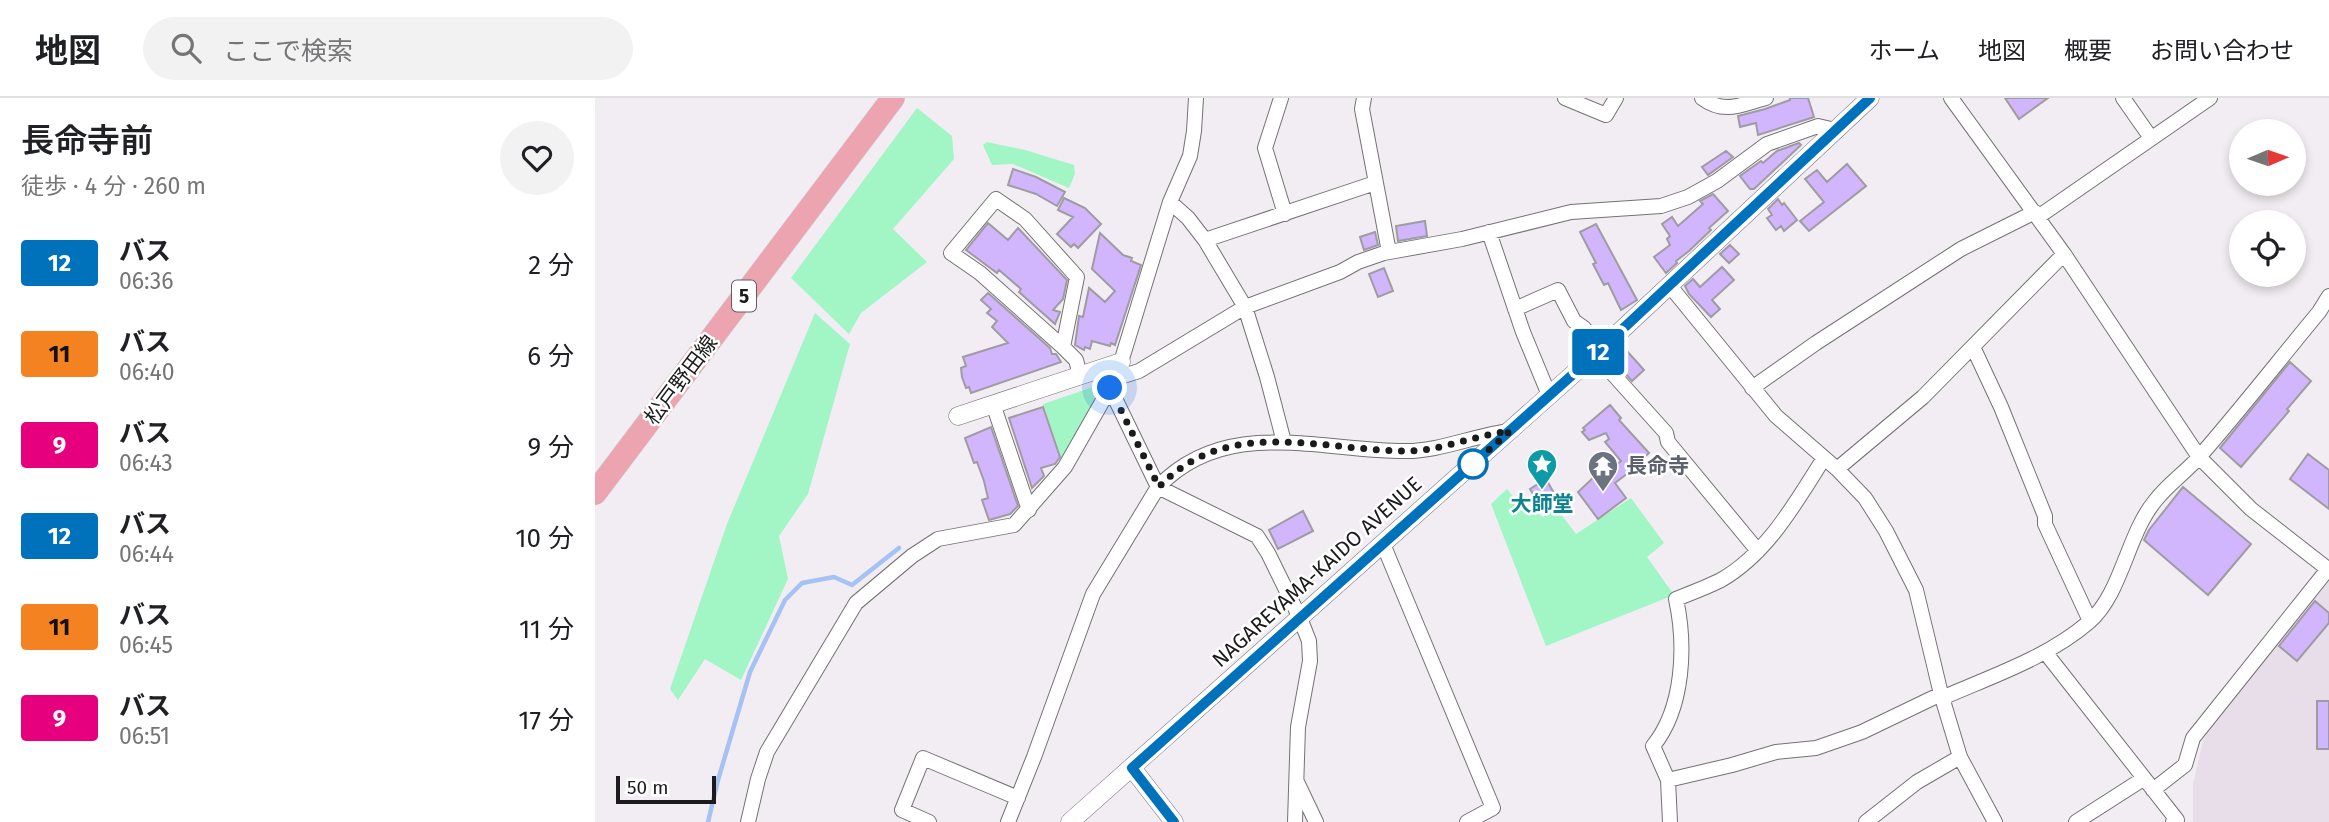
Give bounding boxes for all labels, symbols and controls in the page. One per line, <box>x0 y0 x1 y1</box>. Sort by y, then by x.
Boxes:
search box <box>143 17 633 80</box>
icon: search <box>167 29 205 67</box>
text: 地図 <box>35 31 101 71</box>
text: ここで検索 <box>223 36 353 67</box>
text: ホーム <box>1869 37 1940 65</box>
text: 地図 <box>1978 37 2026 65</box>
text: 概要 <box>2064 37 2112 65</box>
text: お問い合わせ <box>2150 37 2294 65</box>
north arrow <box>2229 119 2307 196</box>
map controls <box>2229 119 2306 287</box>
text: 長命寺前 <box>21 121 153 161</box>
button: heart <box>500 121 574 195</box>
text: 徒歩 · 4 分 · 260 m <box>21 172 206 200</box>
button: locate <box>2229 210 2306 287</box>
text: バス <box>119 236 171 267</box>
text: 12 <box>48 249 71 277</box>
text: 2 分 <box>528 250 574 281</box>
text: 06:36 <box>119 267 174 295</box>
road number: 5 <box>732 280 756 312</box>
text: バス <box>119 327 171 358</box>
line badge: 12 <box>1567 329 1629 375</box>
street label: 松戸野田線 <box>639 330 723 430</box>
text: 12 <box>1586 338 1610 366</box>
text: 11 <box>49 340 70 368</box>
text: 6 分 <box>527 341 574 372</box>
text: 06:40 <box>119 358 175 386</box>
your location <box>1092 370 1127 405</box>
text: バス <box>119 418 171 449</box>
text: 9 <box>53 431 66 459</box>
text: 9 分 <box>527 432 574 463</box>
place icon: 大師堂 <box>1525 447 1559 491</box>
text: 06:43 <box>119 449 173 477</box>
unlabelled marker <box>1458 449 1488 479</box>
temple icon: 長命寺 <box>1586 449 1620 493</box>
place label: 長命寺 <box>1626 453 1689 479</box>
street label: NAGAREYAMA-KAIDO AVENUE <box>1207 471 1427 673</box>
place label: 大師堂 <box>1511 491 1574 517</box>
text: バス <box>119 509 171 540</box>
text: 12 <box>48 522 71 550</box>
text: 10 分 <box>515 523 574 554</box>
text: 06:44 <box>119 540 174 568</box>
text: バス <box>119 600 171 631</box>
text: 11 <box>49 613 70 641</box>
text: 11 分 <box>519 614 574 645</box>
text: 06:45 <box>119 631 173 659</box>
text: バス <box>119 691 171 722</box>
text: 9 <box>53 704 66 732</box>
text: 17 分 <box>518 705 574 736</box>
text: 06:51 <box>119 722 170 750</box>
scale bar <box>616 773 716 805</box>
text: 50 m <box>627 776 668 799</box>

